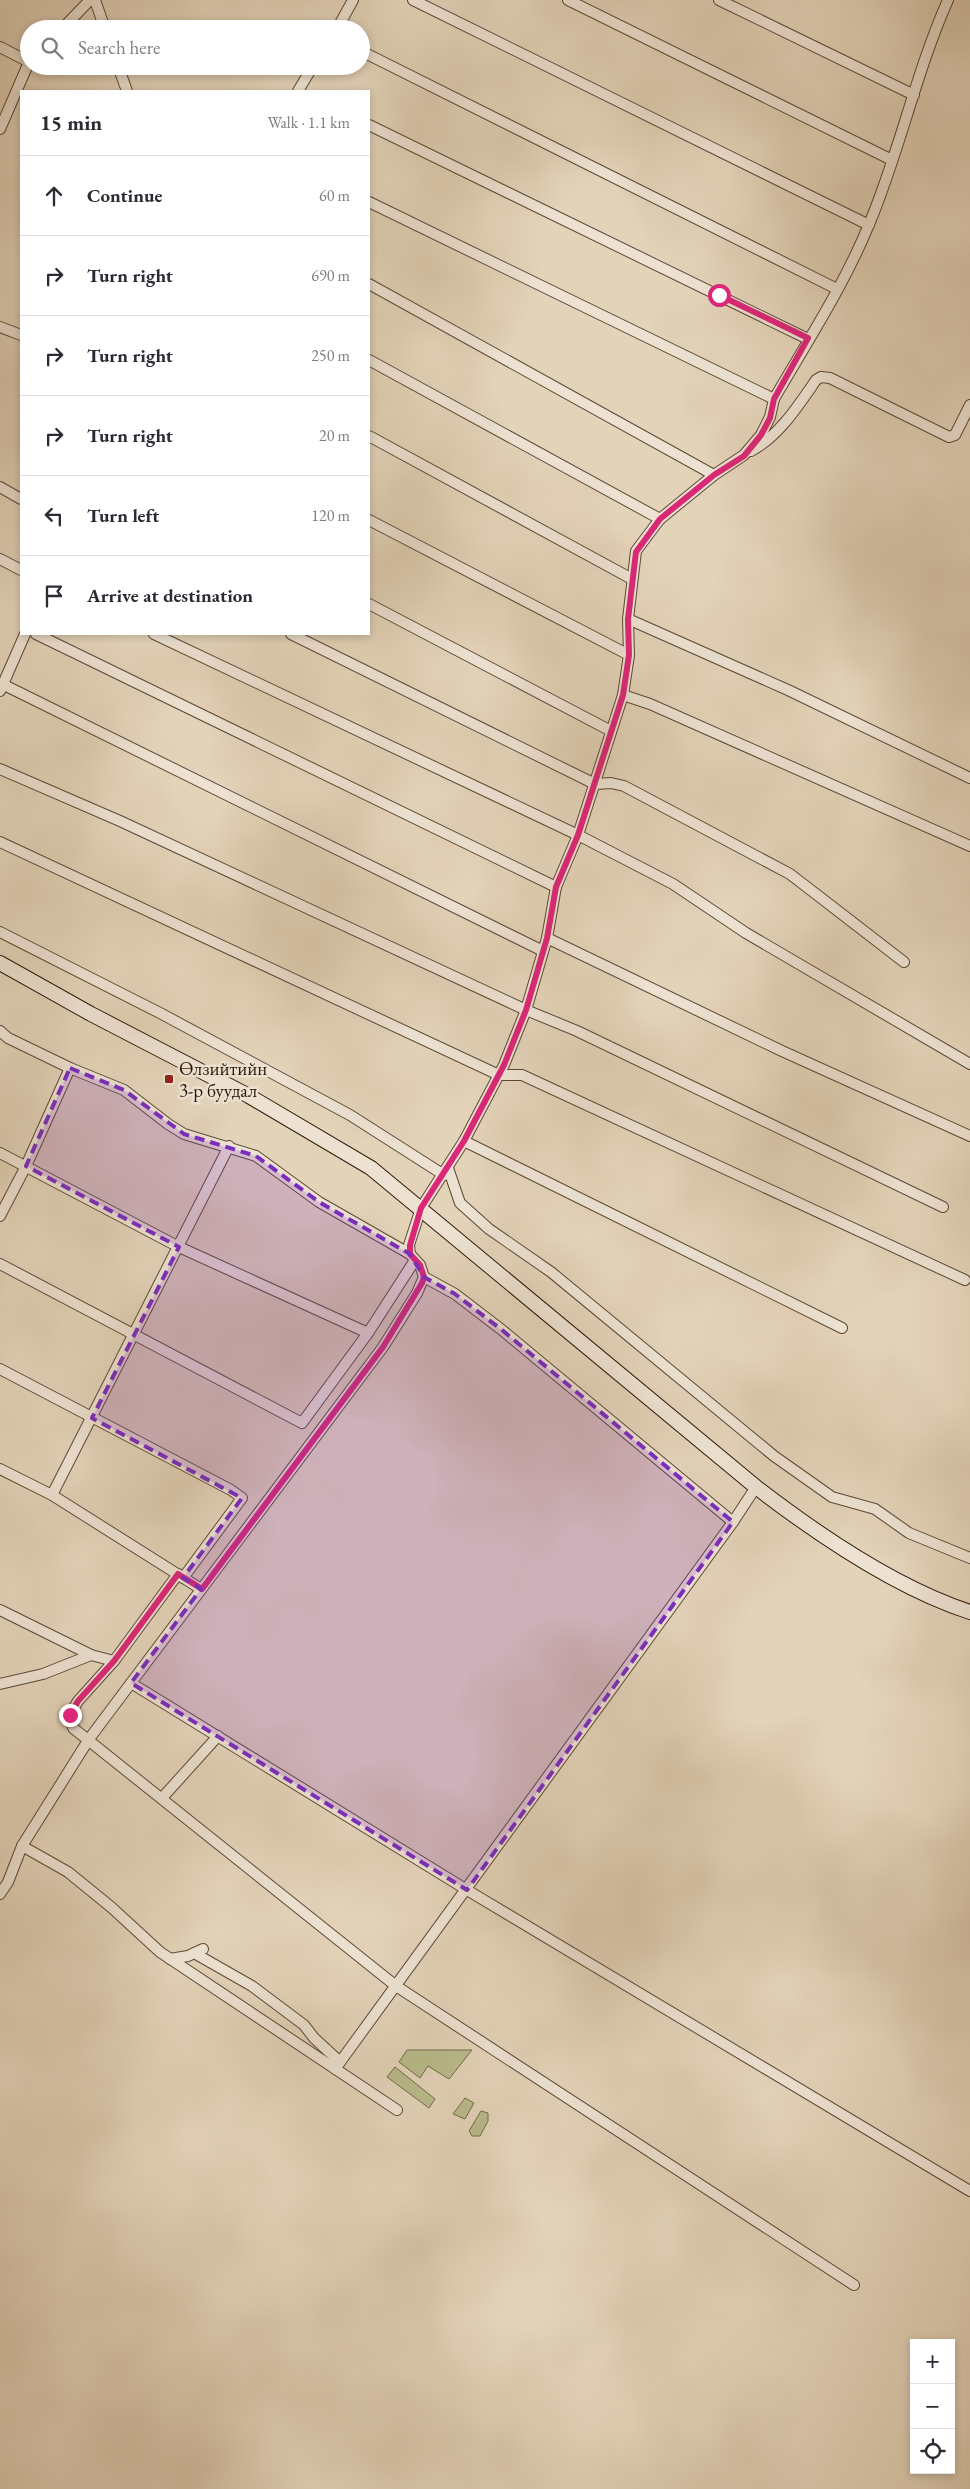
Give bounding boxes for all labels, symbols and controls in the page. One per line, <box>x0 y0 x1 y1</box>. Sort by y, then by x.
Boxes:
search box <box>20 20 370 75</box>
icon: search <box>38 34 66 62</box>
text: Search here <box>78 35 160 60</box>
text: 15 min <box>40 109 102 136</box>
text: Walk · 1.1 km <box>267 112 350 133</box>
icon: ahead <box>40 182 68 210</box>
text: Continue <box>87 183 162 208</box>
text: 60 m <box>319 185 350 206</box>
icon: right <box>40 262 68 290</box>
text: Turn right <box>87 263 173 288</box>
text: 690 m <box>311 265 350 286</box>
route start <box>708 284 731 307</box>
icon: right <box>40 342 68 370</box>
text: Turn right <box>87 343 173 368</box>
text: 250 m <box>311 345 350 366</box>
icon: right <box>40 422 68 450</box>
text: Turn right <box>87 423 173 448</box>
text: 20 m <box>319 425 350 446</box>
icon: left <box>40 502 68 530</box>
text: Turn left <box>87 503 159 528</box>
text: 120 m <box>311 505 350 526</box>
icon: arrive <box>40 582 68 610</box>
text: Arrive at destination <box>87 583 253 608</box>
place label: Өлзийтийн 3-р буудал <box>179 1056 267 1103</box>
marker: Өлзийтийн 3-р буудал <box>163 1073 175 1085</box>
route end <box>59 1704 82 1727</box>
map controls <box>910 2339 955 2474</box>
button: + <box>910 2339 955 2384</box>
button: − <box>910 2384 955 2429</box>
button: locate <box>910 2429 955 2474</box>

